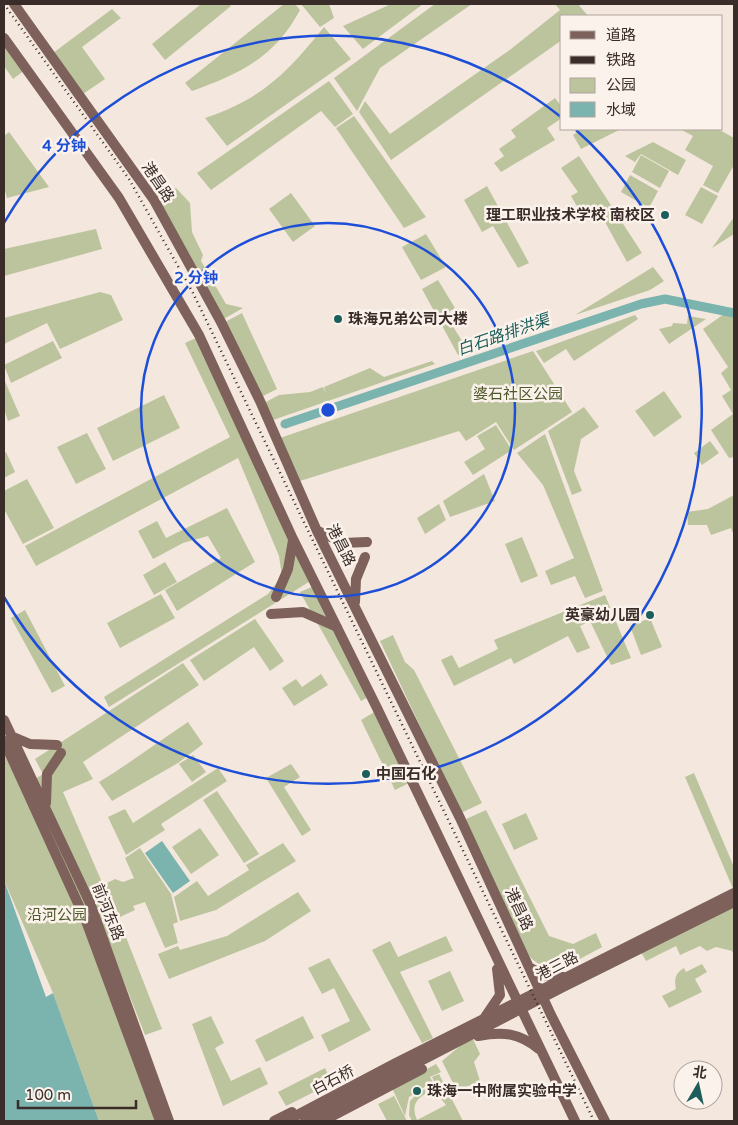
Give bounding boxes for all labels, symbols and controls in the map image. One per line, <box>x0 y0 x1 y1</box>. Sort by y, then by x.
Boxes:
legend <box>560 15 723 130</box>
text: 道路 <box>606 26 636 44</box>
text: 铁路 <box>606 51 636 69</box>
text: 公园 <box>606 76 636 94</box>
text: 水域 <box>606 101 636 119</box>
text: 4 分钟 <box>42 137 86 155</box>
street label: 港昌路 <box>138 158 178 206</box>
place label: 理工职业技术学校 南校区 <box>486 206 655 224</box>
marker: 理工职业技术学校 南校区 <box>659 209 671 221</box>
text: 2 分钟 <box>174 269 218 287</box>
water label: 白石路排洪渠 <box>455 309 554 360</box>
place label: 珠海兄弟公司大楼 <box>348 310 468 328</box>
marker: 珠海兄弟公司大楼 <box>332 313 344 325</box>
park label: 婆石社区公园 <box>473 385 563 403</box>
centre of rings <box>319 401 337 419</box>
street label: 港昌路 <box>323 521 359 569</box>
place label: 英豪幼儿园 <box>565 606 640 624</box>
marker: 英豪幼儿园 <box>644 609 656 621</box>
place label: 中国石化 <box>376 765 436 783</box>
marker: 中国石化 <box>360 768 372 780</box>
street label: 前河东路 <box>88 881 128 943</box>
street label: 港昌路 <box>501 885 537 933</box>
park label: 沿河公园 <box>27 906 87 924</box>
street label: 港三路 <box>533 948 581 984</box>
north arrow <box>673 1060 723 1110</box>
street label: 白石桥 <box>309 1061 357 1099</box>
text: 北 <box>692 1063 708 1082</box>
scale bar <box>18 1078 135 1110</box>
place label: 珠海一中附属实验中学 <box>427 1082 577 1100</box>
marker: 珠海一中附属实验中学 <box>411 1085 423 1097</box>
text: 100 m <box>25 1086 71 1104</box>

